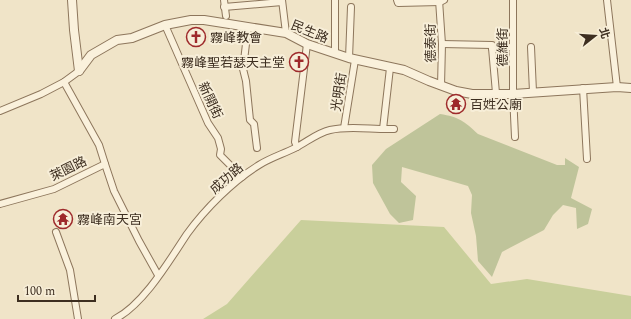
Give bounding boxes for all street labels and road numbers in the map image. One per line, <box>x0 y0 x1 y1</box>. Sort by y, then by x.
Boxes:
street label: 民生路 <box>288 15 331 49</box>
street label: 德泰街 <box>421 23 441 63</box>
street label: 德維街 <box>493 27 513 67</box>
street label: 光明街 <box>326 71 352 113</box>
street label: 新開街 <box>193 79 227 122</box>
street label: 萊園路 <box>47 151 90 186</box>
street label: 成功路 <box>205 158 248 199</box>

